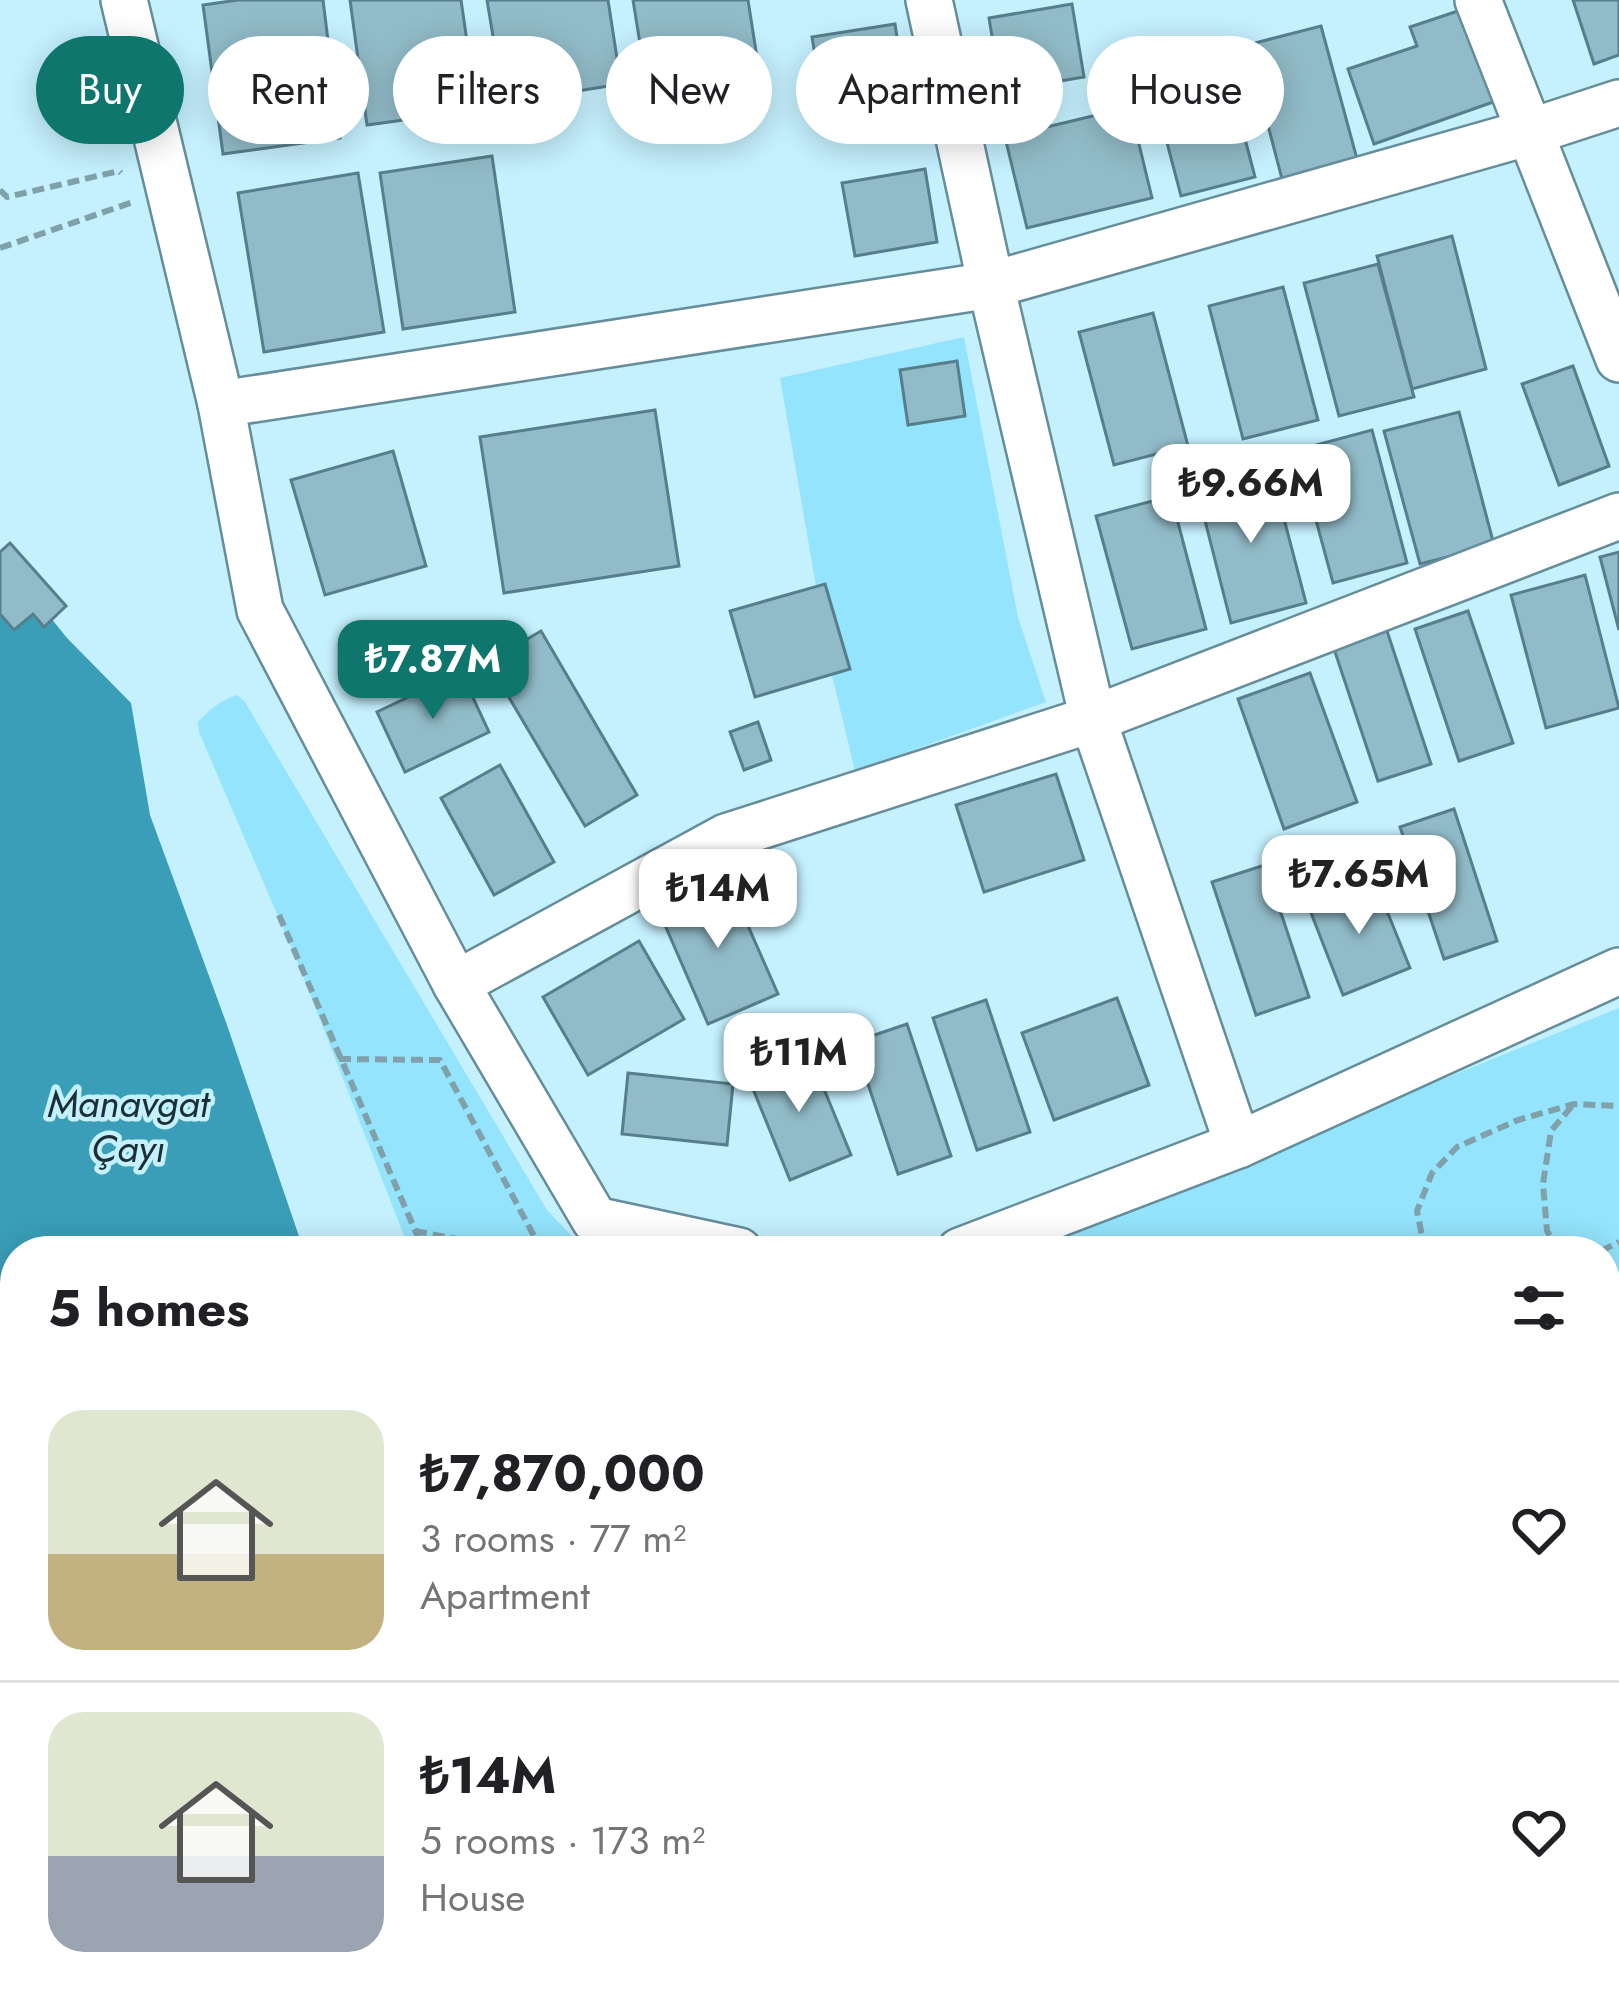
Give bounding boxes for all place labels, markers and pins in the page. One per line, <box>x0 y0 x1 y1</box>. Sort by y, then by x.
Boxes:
pin: ₺9.66M <box>1153 444 1349 546</box>
pin: ₺7.87M <box>335 620 531 722</box>
pin: ₺7.65M <box>1261 835 1457 937</box>
pin: ₺14M <box>647 849 789 951</box>
pin: ₺11M <box>728 1013 870 1115</box>

